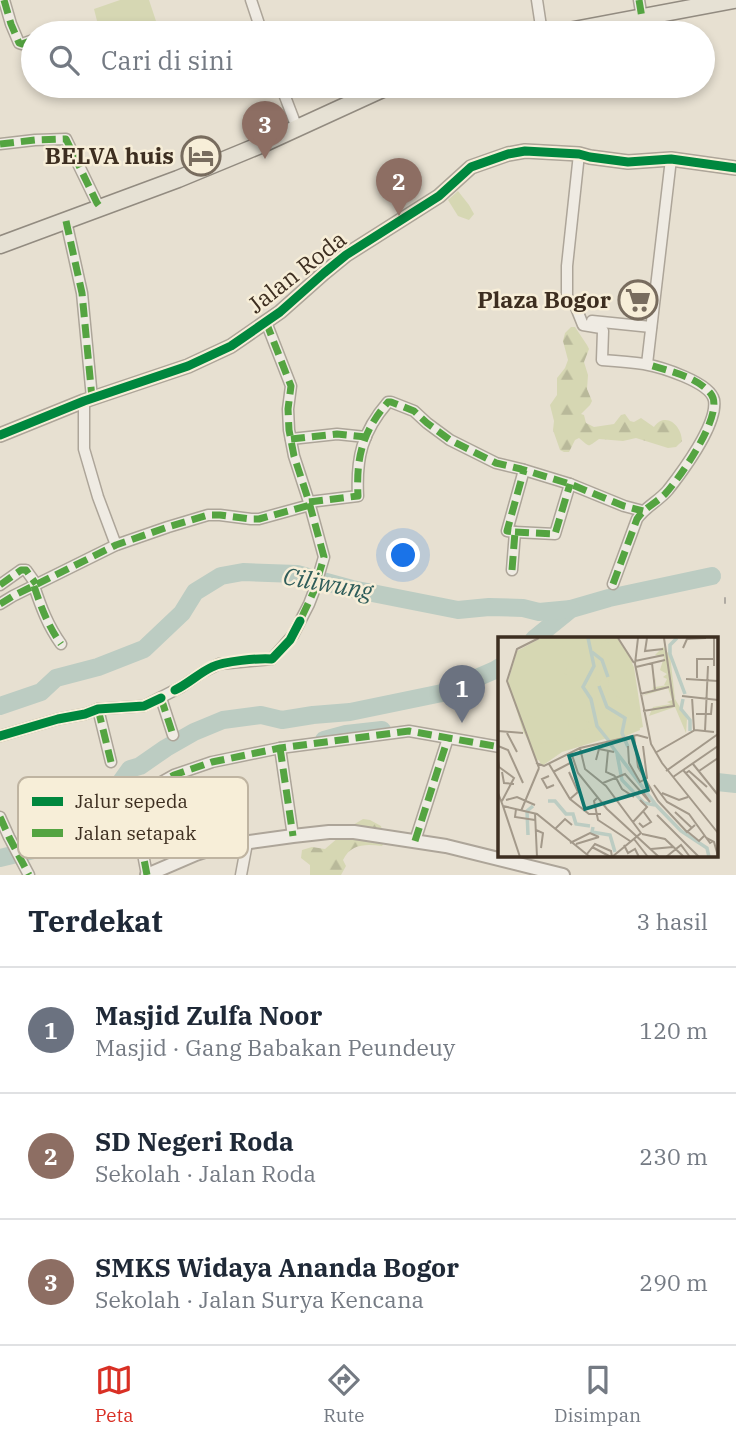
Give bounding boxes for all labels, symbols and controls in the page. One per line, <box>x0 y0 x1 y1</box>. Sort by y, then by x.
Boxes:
search box <box>21 21 715 98</box>
icon: search <box>45 41 83 79</box>
text: Cari di sini <box>101 43 233 77</box>
pin: 3 <box>242 101 288 159</box>
hotel icon: BELVA huis <box>180 135 222 177</box>
place label: BELVA huis <box>45 140 174 170</box>
pin: 2 <box>376 158 422 216</box>
street label: Jalan Roda <box>241 223 352 319</box>
supermarket icon: Plaza Bogor <box>617 279 659 321</box>
place label: Plaza Bogor <box>477 284 612 314</box>
your location <box>386 538 420 572</box>
water label: Ciliwung <box>281 559 376 607</box>
inset map <box>498 637 718 858</box>
pin: 1 <box>439 665 485 723</box>
legend <box>18 777 248 858</box>
text: Jalur sepeda <box>75 789 188 813</box>
text: Jalan setapak <box>75 821 196 845</box>
text: Terdekat <box>28 901 163 940</box>
text: 3 hasil <box>637 906 708 936</box>
text: Masjid Zulfa Noor <box>95 998 322 1032</box>
text: 1 <box>44 1015 58 1045</box>
text: 120 m <box>639 1015 708 1045</box>
text: Masjid · Gang Babakan Peundeuy <box>95 1032 455 1062</box>
text: SD Negeri Roda <box>95 1124 294 1158</box>
text: 2 <box>44 1141 58 1171</box>
text: 230 m <box>639 1141 708 1171</box>
text: Sekolah · Jalan Roda <box>95 1158 316 1188</box>
text: SMKS Widaya Ananda Bogor <box>95 1250 459 1284</box>
text: 3 <box>44 1267 58 1297</box>
text: 290 m <box>639 1267 708 1297</box>
text: Sekolah · Jalan Surya Kencana <box>95 1284 424 1314</box>
tab: Peta <box>95 1361 134 1427</box>
tab: Rute <box>323 1361 364 1427</box>
tab: Disimpan <box>554 1361 641 1427</box>

